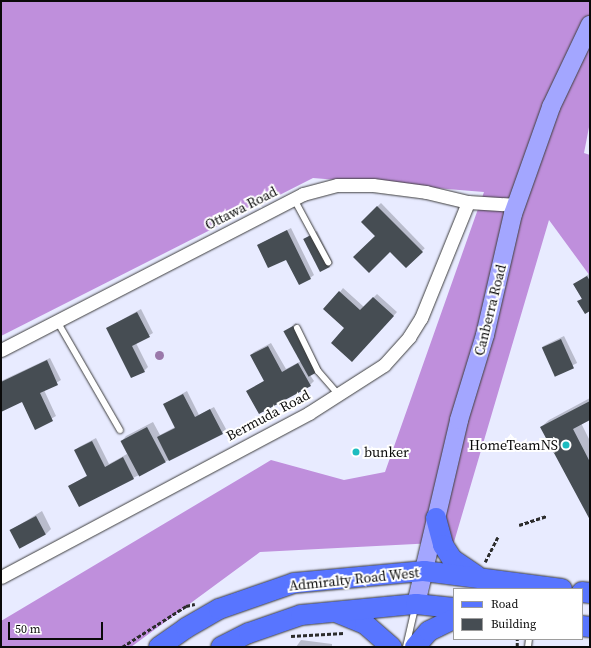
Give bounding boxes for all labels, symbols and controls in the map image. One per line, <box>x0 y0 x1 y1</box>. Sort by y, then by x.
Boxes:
street label: Ottawa Road <box>202 183 280 233</box>
street label: Canberra Road <box>471 263 509 357</box>
street label: Bermuda Road <box>223 386 313 444</box>
place label: HomeTeamNS <box>469 437 558 453</box>
marker: HomeTeamNS <box>561 440 571 450</box>
place label: bunker <box>364 444 409 460</box>
marker: bunker <box>351 447 361 457</box>
street label: Admiralty Road West <box>288 564 420 594</box>
legend <box>453 588 583 640</box>
text: Road <box>491 596 518 612</box>
scale bar <box>10 614 105 640</box>
text: Building <box>491 616 536 632</box>
text: 50 m <box>15 621 41 637</box>

